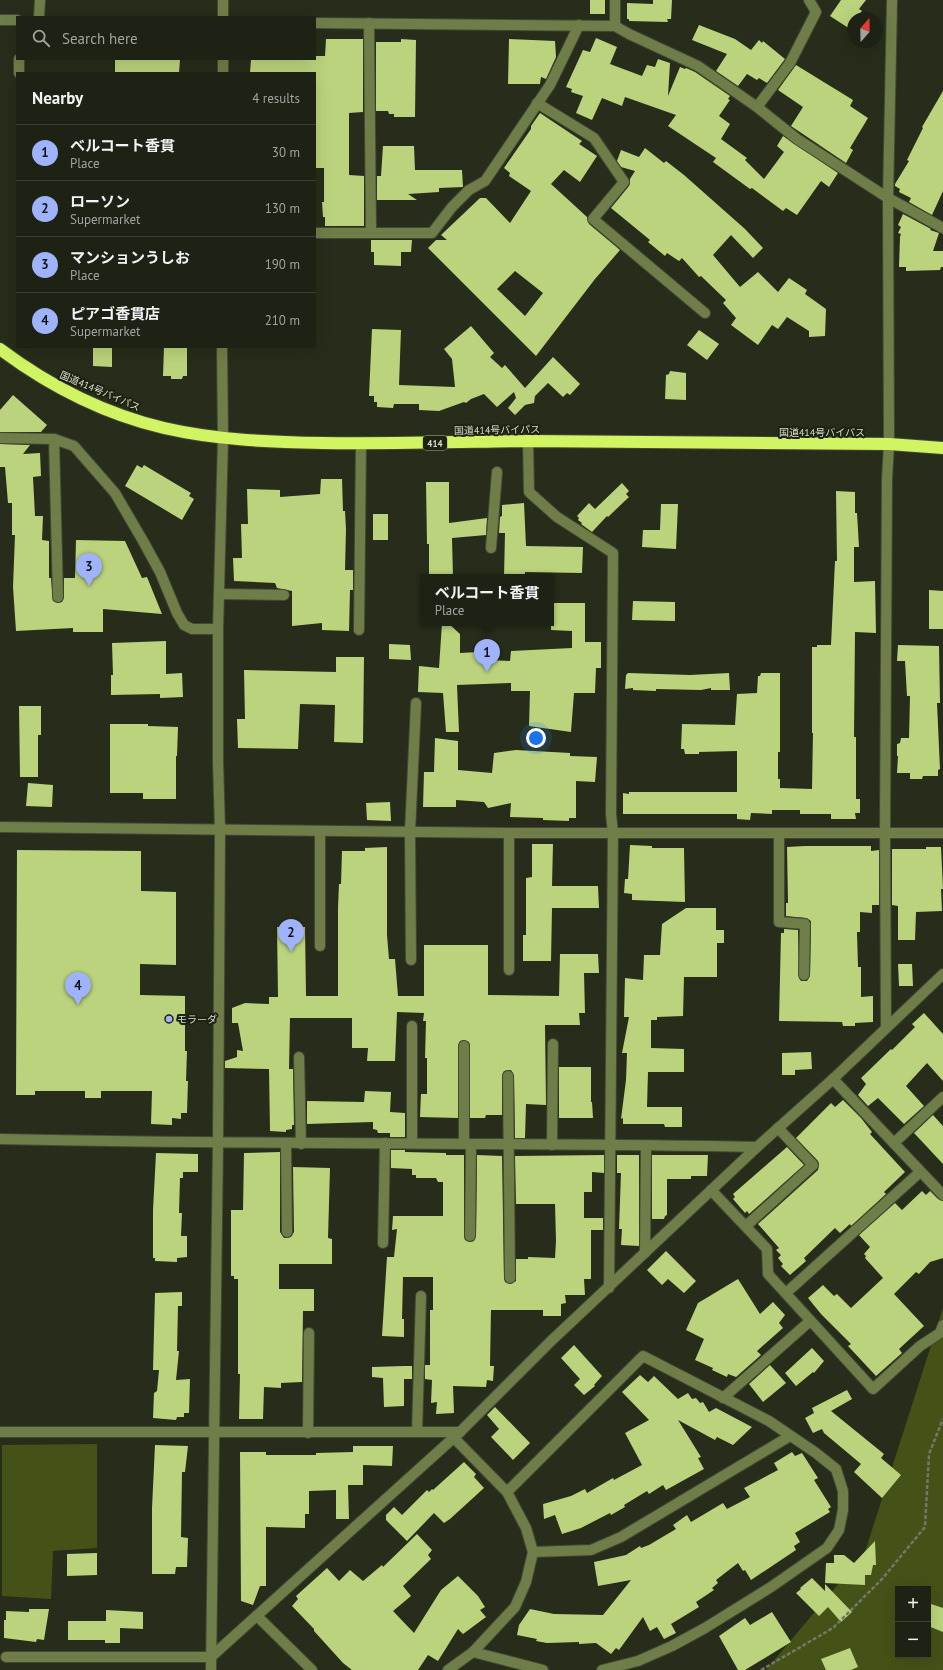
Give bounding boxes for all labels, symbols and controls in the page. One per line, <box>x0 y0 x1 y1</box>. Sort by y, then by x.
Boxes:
north arrow <box>847 12 883 48</box>
search box <box>16 16 316 60</box>
icon: search <box>30 27 52 49</box>
text: Search here <box>62 29 138 48</box>
text: Nearby <box>32 87 83 109</box>
text: 4 results <box>252 90 300 107</box>
text: ベルコート香貫 <box>70 136 175 155</box>
text: 1 <box>41 144 49 161</box>
text: 30 m <box>272 144 300 161</box>
text: Place <box>70 155 100 172</box>
text: ローソン <box>70 192 130 211</box>
text: 2 <box>41 200 49 217</box>
text: 130 m <box>265 200 300 217</box>
text: Supermarket <box>70 211 140 228</box>
text: マンションうしお <box>70 248 190 267</box>
text: 3 <box>41 256 49 273</box>
text: 190 m <box>265 256 300 273</box>
text: Place <box>70 267 100 284</box>
text: ピアゴ香貫店 <box>70 304 160 323</box>
text: 4 <box>41 312 49 329</box>
text: 210 m <box>265 312 300 329</box>
text: Supermarket <box>70 323 140 340</box>
street label: 国道414号バイパス <box>58 368 142 414</box>
street label: 国道414号バイパス <box>454 423 540 437</box>
street label: 国道414号バイパス <box>779 426 865 439</box>
road number: 414 <box>423 436 447 450</box>
pin: 3 <box>76 553 102 586</box>
popup <box>420 574 554 626</box>
text: ベルコート香貫 <box>435 583 539 602</box>
text: Place <box>435 602 464 619</box>
pin: 1 <box>474 639 500 672</box>
your location <box>526 728 546 748</box>
pin: 2 <box>278 919 304 952</box>
pin: 4 <box>65 972 91 1005</box>
place label: モラーダ <box>177 1013 217 1026</box>
marker: モラーダ <box>164 1014 174 1024</box>
map controls <box>895 1586 931 1658</box>
button: + <box>895 1586 931 1622</box>
button: − <box>895 1622 931 1658</box>

